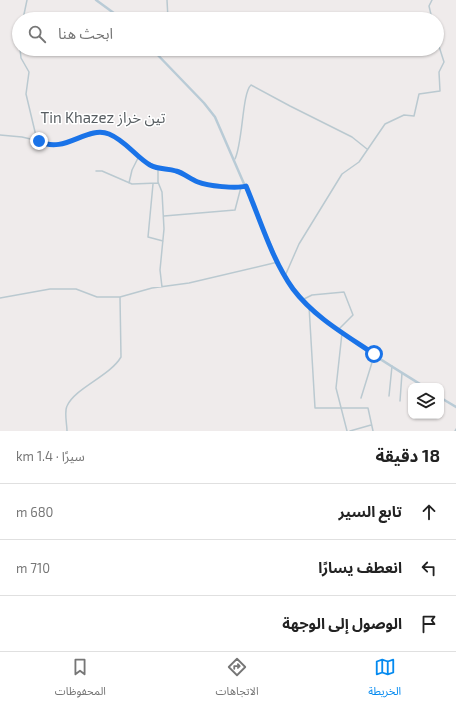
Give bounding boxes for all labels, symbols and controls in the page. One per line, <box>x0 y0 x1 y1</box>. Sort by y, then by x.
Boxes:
search box <box>12 12 444 56</box>
icon: search <box>26 23 48 45</box>
text: ابحث هنا <box>58 24 113 42</box>
district label: Tin Khazez تين خراز <box>41 108 165 127</box>
route end <box>30 132 48 150</box>
route start <box>365 345 383 363</box>
map controls <box>408 383 444 419</box>
button: layers <box>408 383 444 419</box>
text: 18 دقيقة <box>376 445 440 465</box>
text: سيرًا · 1.4 km <box>16 448 85 464</box>
icon: ahead <box>418 501 440 523</box>
text: تابع السير <box>339 502 402 520</box>
text: 680 m <box>16 504 53 520</box>
icon: left <box>418 557 440 579</box>
text: انعطف يسارًا <box>318 558 402 576</box>
text: 710 m <box>16 560 50 576</box>
icon: arrive <box>418 613 440 635</box>
text: الوصول إلى الوجهة <box>282 614 402 632</box>
tab: المحفوظات <box>55 656 106 703</box>
tab: الاتجاهات <box>216 656 259 703</box>
tab: الخريطة <box>368 656 401 703</box>

